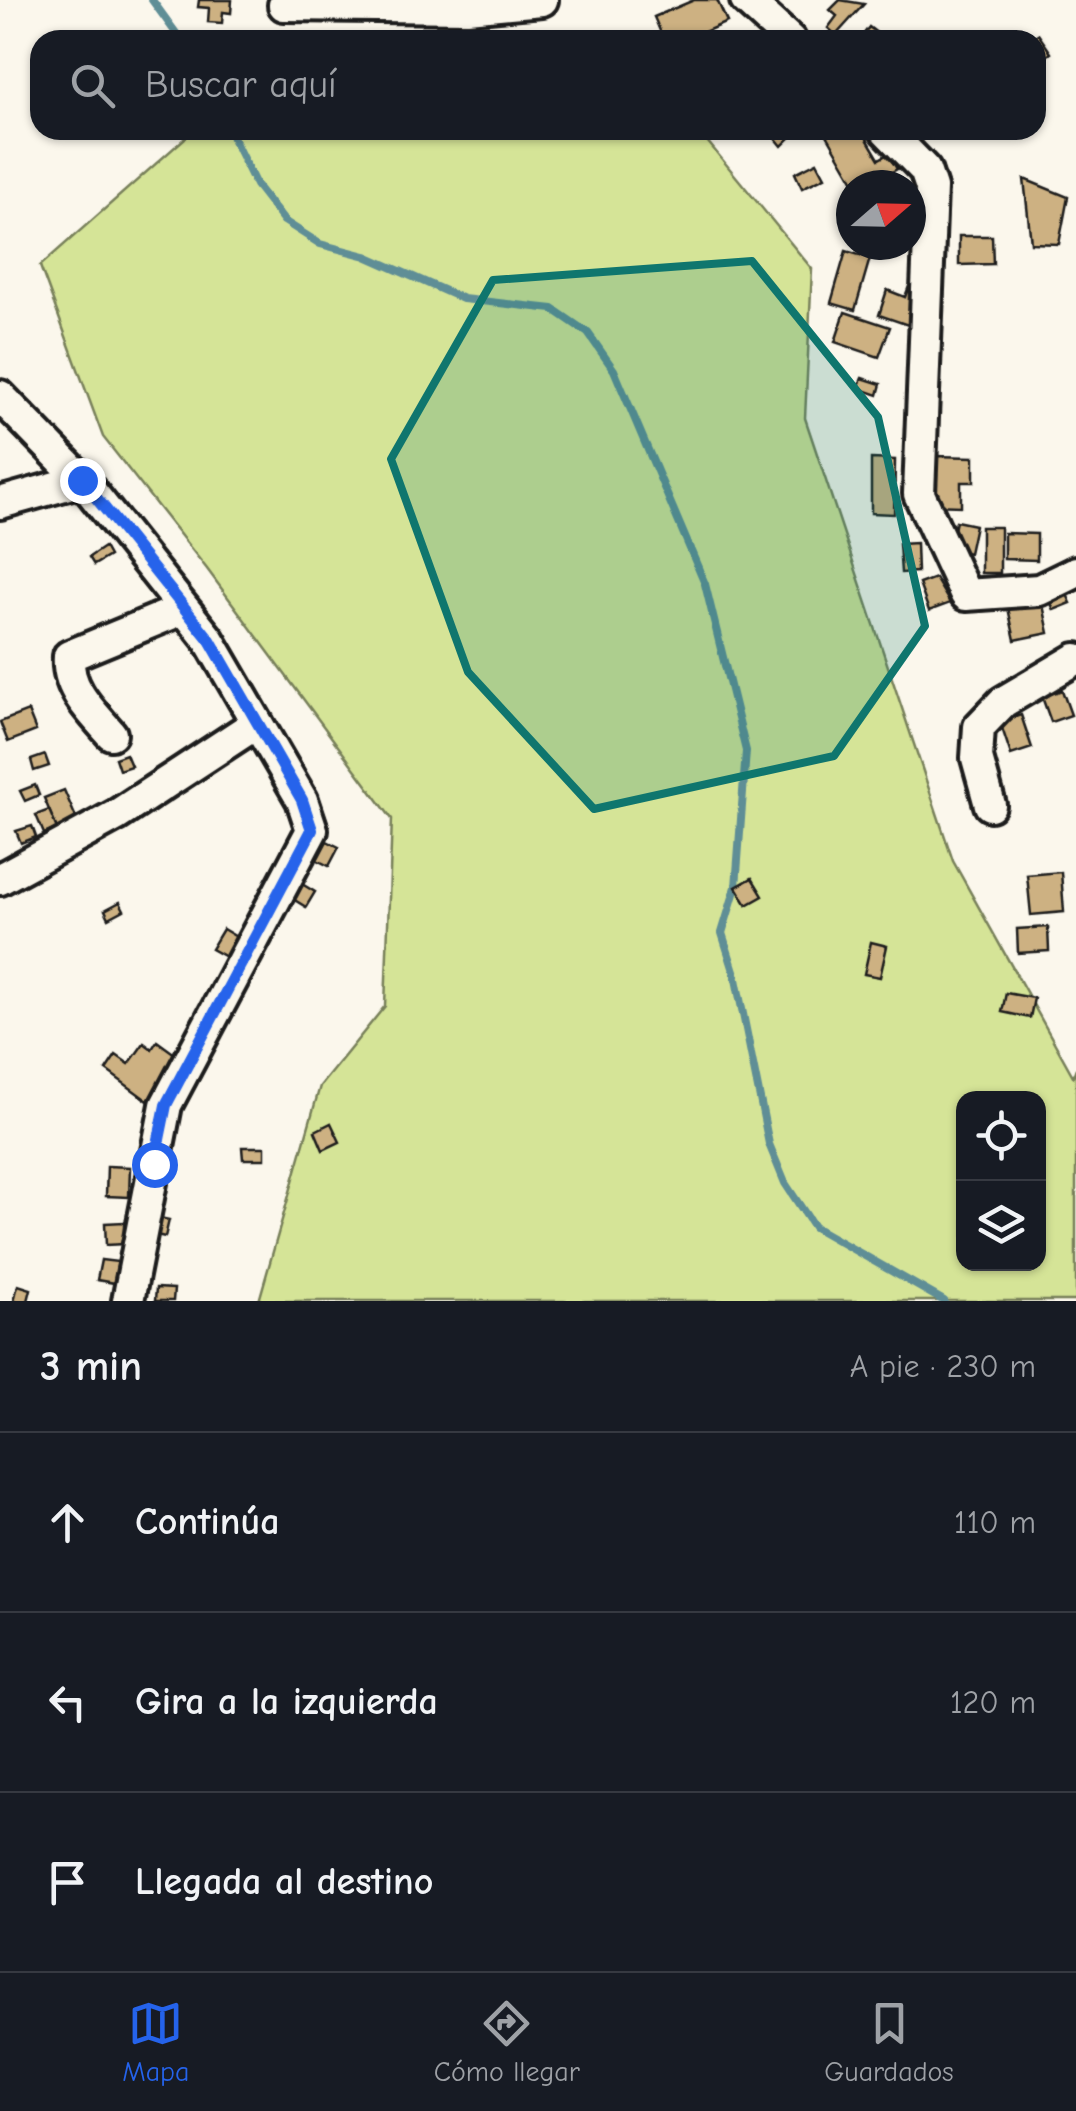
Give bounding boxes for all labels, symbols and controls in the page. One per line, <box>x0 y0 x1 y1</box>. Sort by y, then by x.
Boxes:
search box <box>30 30 1046 140</box>
icon: search <box>65 58 120 113</box>
text: Buscar aquí <box>145 63 337 107</box>
north arrow <box>836 170 926 260</box>
route end <box>60 458 106 504</box>
map controls <box>956 1091 1046 1271</box>
button: locate <box>956 1091 1046 1181</box>
route start <box>132 1142 178 1188</box>
button: layers <box>956 1181 1046 1271</box>
text: 3 min <box>40 1342 142 1391</box>
text: A pie · 230 m <box>850 1348 1036 1385</box>
icon: ahead <box>40 1495 95 1550</box>
text: Continúa <box>135 1500 279 1544</box>
text: 110 m <box>954 1504 1036 1541</box>
icon: left <box>40 1675 95 1730</box>
text: Gira a la izquierda <box>135 1680 438 1724</box>
text: 120 m <box>950 1684 1036 1721</box>
icon: arrive <box>40 1855 95 1910</box>
text: Llegada al destino <box>135 1860 433 1904</box>
tab: Mapa <box>122 1996 189 2088</box>
tab: Cómo llegar <box>434 1996 580 2088</box>
tab: Guardados <box>824 1996 954 2088</box>

